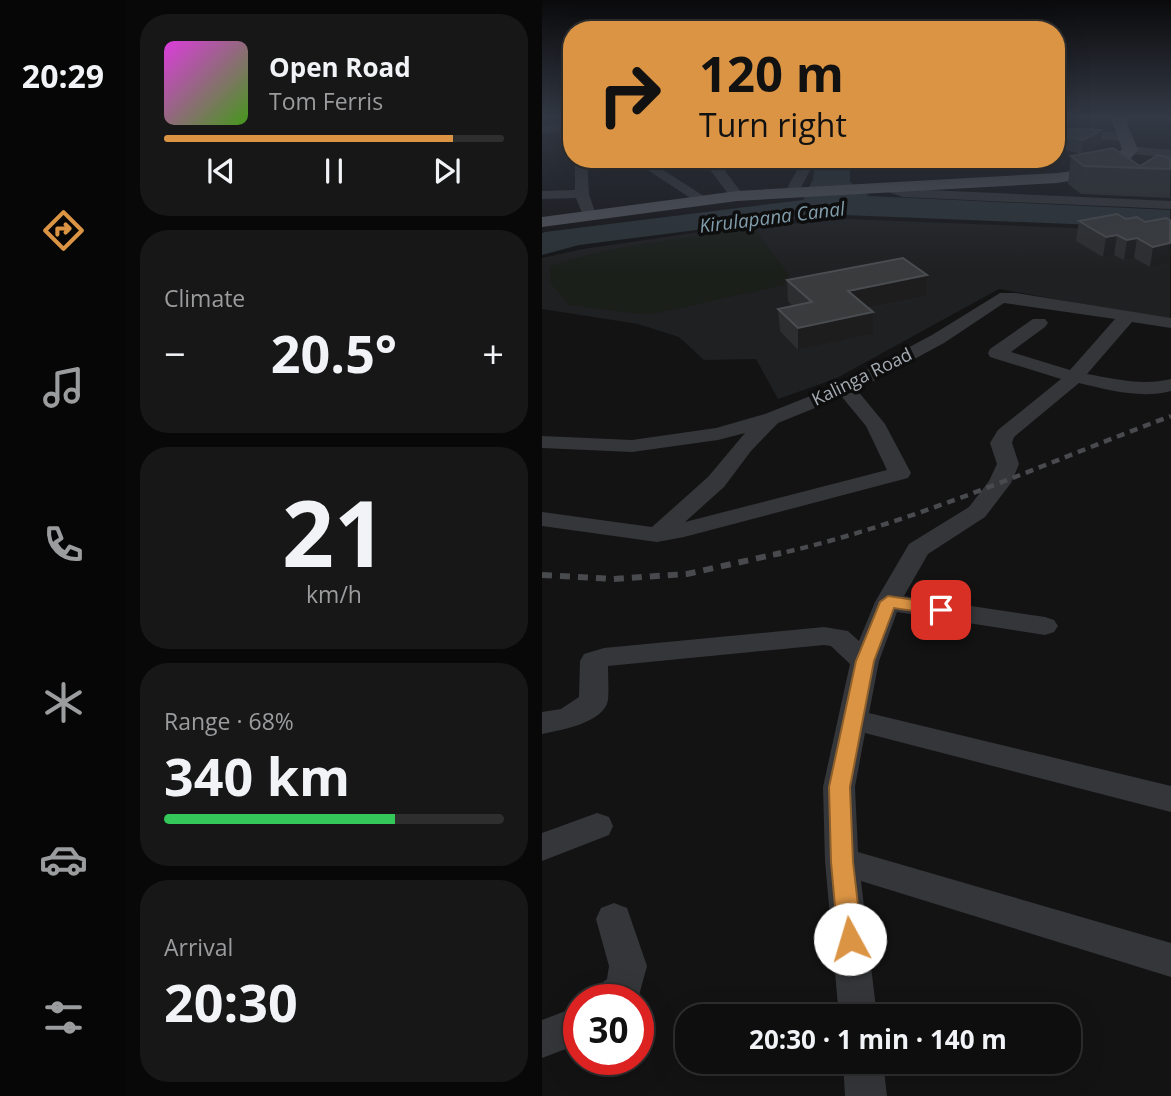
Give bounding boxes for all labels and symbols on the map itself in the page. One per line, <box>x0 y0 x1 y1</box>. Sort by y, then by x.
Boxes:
water label: Kirulapana Canal <box>698 195 847 239</box>
street label: Kalinga Road <box>808 342 916 411</box>
pin <box>911 580 971 640</box>
position arrow <box>813 902 887 976</box>
speed limit sign: 30 <box>563 984 654 1075</box>

